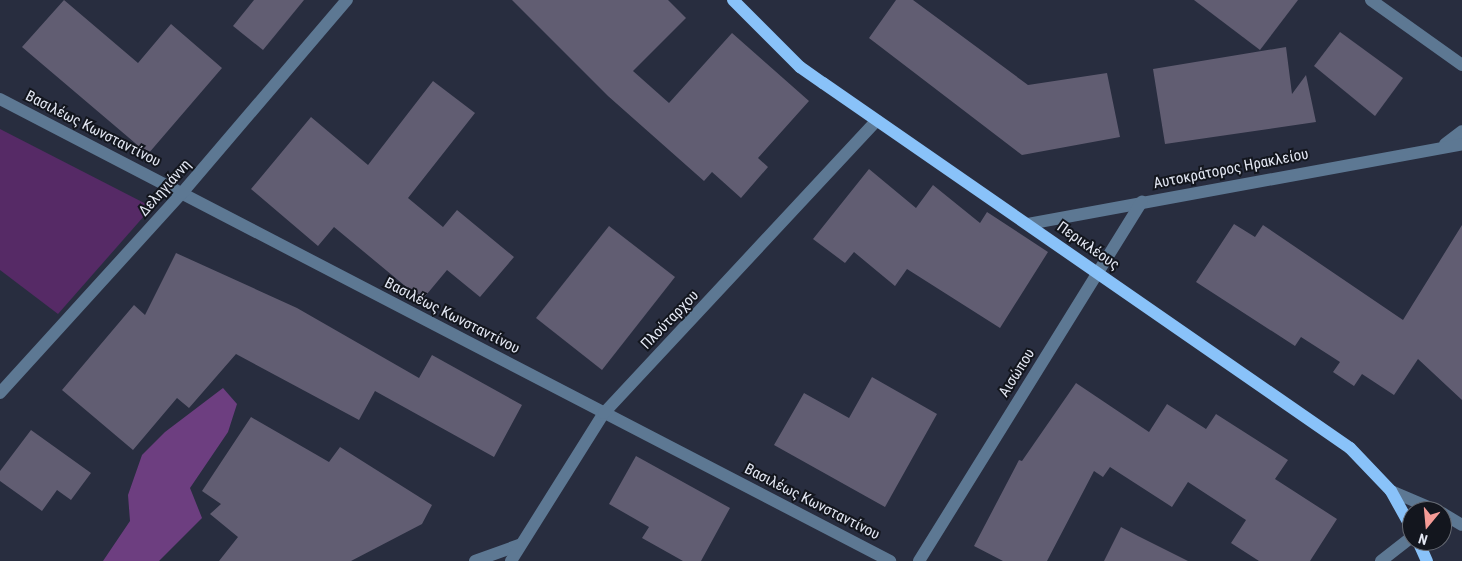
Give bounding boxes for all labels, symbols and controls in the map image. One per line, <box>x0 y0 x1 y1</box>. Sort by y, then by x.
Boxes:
street label: Βασιλέως Κωνσταντίνου <box>23 87 163 171</box>
street label: Αυτοκράτορος Ηρακλείου <box>1152 145 1310 193</box>
street label: Δεληγιάννη <box>135 156 195 220</box>
street label: Περικλέους <box>1053 218 1123 274</box>
street label: Βασιλέως Κωνσταντίνου <box>382 274 522 358</box>
street label: Πλούταρχου <box>637 287 703 353</box>
street label: Αισώπου <box>995 345 1039 401</box>
street label: Βασιλέως Κωνσταντίνου <box>742 460 882 544</box>
north arrow <box>1402 501 1452 551</box>
text: N <box>1416 530 1429 548</box>

